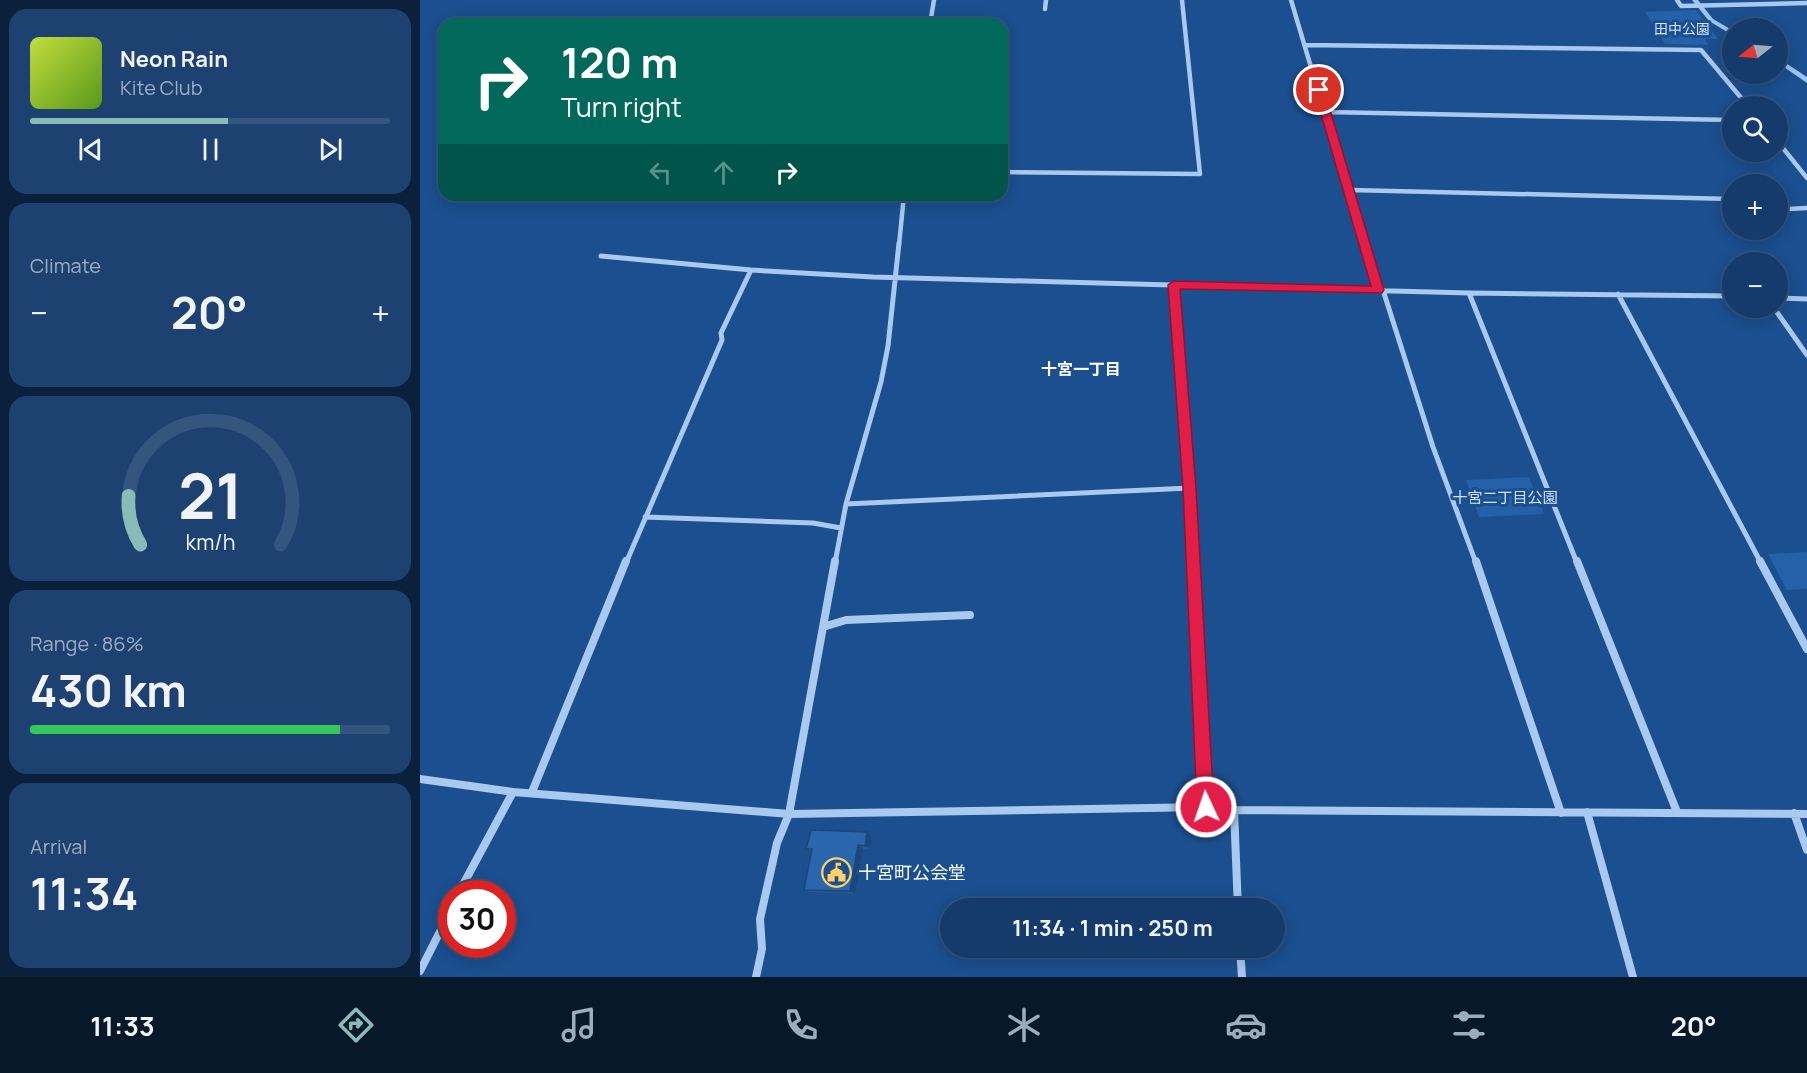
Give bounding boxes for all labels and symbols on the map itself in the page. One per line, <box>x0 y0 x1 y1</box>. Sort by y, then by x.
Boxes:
north arrow <box>1722 18 1788 84</box>
park label: 田中公園 <box>1654 19 1710 38</box>
pin <box>1293 64 1344 115</box>
district label: 十宮一丁目 <box>1041 358 1121 380</box>
park label: 十宮二丁目公園 <box>1452 487 1558 508</box>
position arrow <box>1174 775 1238 839</box>
public building icon: 十宮町公会堂 <box>821 856 853 888</box>
place label: 十宮町公会堂 <box>858 860 966 884</box>
speed limit sign: 30 <box>438 880 516 958</box>

